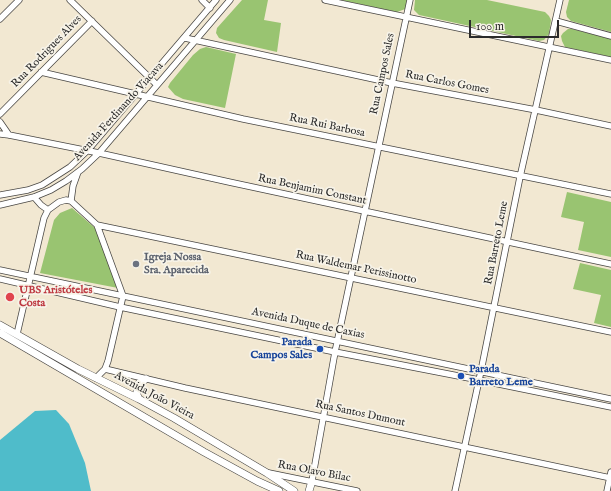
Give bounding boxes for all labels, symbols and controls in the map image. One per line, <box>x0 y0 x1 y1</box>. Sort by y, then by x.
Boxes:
scale bar <box>471 12 561 38</box>
street label: Rua Rodrigues Alves <box>9 13 85 91</box>
text: 100 m <box>476 19 504 34</box>
street label: Rua Campos Sales <box>368 32 398 116</box>
street label: Avenida Ferdinando Viacava <box>71 60 167 164</box>
street label: Rua Carlos Gomes <box>404 68 490 98</box>
street label: Rua Rui Barbosa <box>288 112 366 140</box>
street label: Rua Benjamim Constant <box>257 172 367 208</box>
street label: Rua Barreto Leme <box>482 200 512 286</box>
street label: Rua Waldemar Perissinotto <box>294 249 418 287</box>
place label: Igreja Nossa Sra. Aparecida <box>144 251 209 277</box>
marker: Igreja Nossa Sra. Aparecida <box>131 259 141 269</box>
place label: UBS Aristóteles Costa <box>19 284 92 310</box>
marker: UBS Aristóteles Costa <box>4 291 16 303</box>
street label: Avenida Duque de Caxias <box>250 306 366 342</box>
place label: Parada Campos Sales <box>250 336 312 362</box>
marker: Parada Campos Sales <box>315 344 325 354</box>
place label: Parada Barreto Leme <box>469 363 533 389</box>
street label: Avenida João Vieira <box>112 369 196 423</box>
marker: Parada Barreto Leme <box>456 371 466 381</box>
street label: Rua Santos Dumont <box>314 398 406 430</box>
street label: Rua Olavo Bilac <box>277 458 351 486</box>

